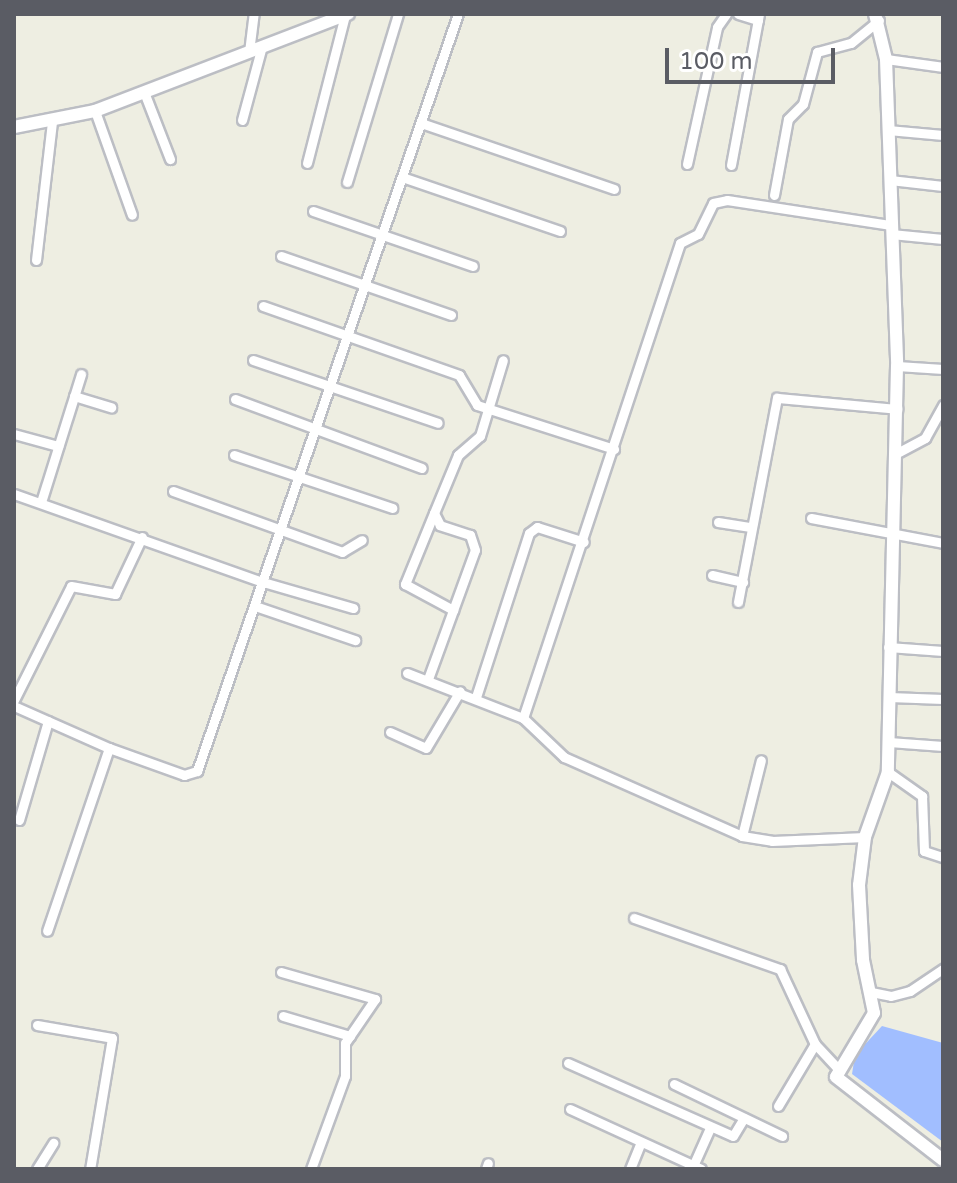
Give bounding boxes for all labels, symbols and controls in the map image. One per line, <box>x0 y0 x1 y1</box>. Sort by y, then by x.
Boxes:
scale bar <box>669 32 839 82</box>
text: 100 m <box>679 47 753 76</box>

